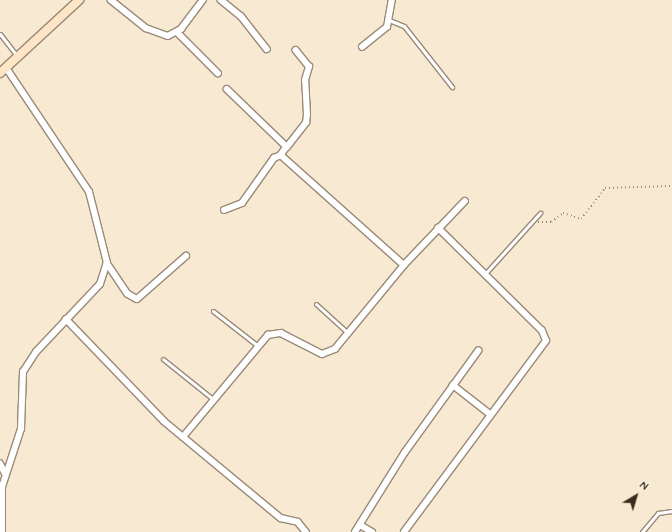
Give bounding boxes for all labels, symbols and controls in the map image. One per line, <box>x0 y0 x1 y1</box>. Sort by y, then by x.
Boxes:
north arrow <box>616 476 656 516</box>
text: N <box>636 479 651 494</box>

